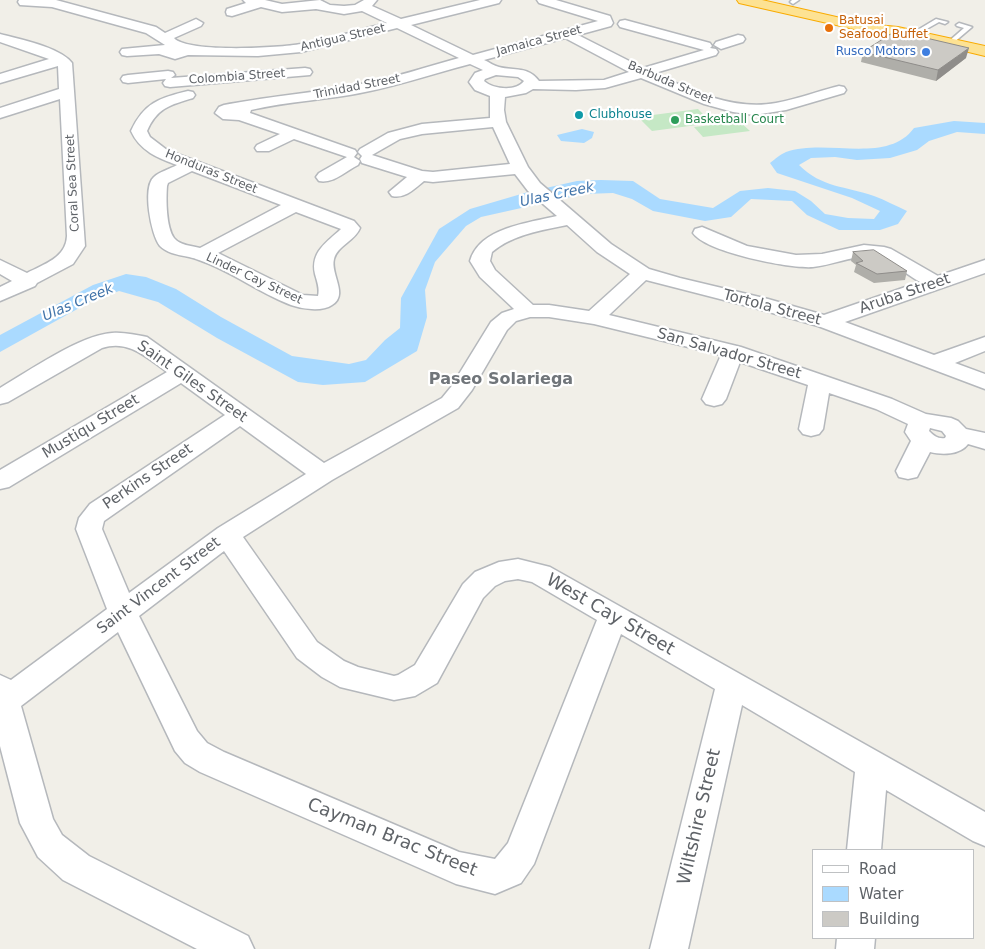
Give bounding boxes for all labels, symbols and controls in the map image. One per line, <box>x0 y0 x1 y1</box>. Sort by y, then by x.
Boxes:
place label: Batusai Seafood Buffet <box>839 14 928 42</box>
street label: Antigua Street <box>299 21 387 55</box>
marker: Batusai Seafood Buffet <box>823 22 835 34</box>
street label: Jamaica Street <box>495 23 583 59</box>
place label: Rusco Motors <box>836 45 916 59</box>
marker: Rusco Motors <box>920 46 932 58</box>
street label: Barbuda Street <box>625 59 715 107</box>
street label: Colombia Street <box>188 66 286 88</box>
street label: Trinidad Street <box>313 72 401 102</box>
place label: Clubhouse <box>589 108 652 122</box>
marker: Clubhouse <box>573 109 585 121</box>
place label: Basketball Court <box>685 113 784 127</box>
marker: Basketball Court <box>669 114 681 126</box>
street label: Coral Sea Street <box>63 134 83 232</box>
street label: Honduras Street <box>163 147 259 197</box>
water label: Ulas Creek <box>518 179 596 211</box>
street label: Linder Cay Street <box>204 250 304 308</box>
street label: Aruba Street <box>857 270 953 318</box>
water label: Ulas Creek <box>40 281 116 325</box>
street label: Tortola Street <box>721 286 823 330</box>
street label: San Salvador Street <box>655 325 803 383</box>
street label: Saint Giles Street <box>133 337 251 427</box>
district label: Paseo Solariega <box>429 370 573 390</box>
street label: Mustiqu Street <box>39 391 143 463</box>
street label: Perkins Street <box>100 440 196 514</box>
street label: Saint Vincent Street <box>94 534 224 638</box>
street label: West Cay Street <box>542 569 678 661</box>
street label: Wiltshire Street <box>674 747 726 887</box>
street label: Cayman Brac Street <box>304 794 480 882</box>
legend <box>812 849 975 939</box>
text: Road <box>859 860 897 878</box>
text: Water <box>859 885 903 903</box>
text: Building <box>859 910 920 928</box>

